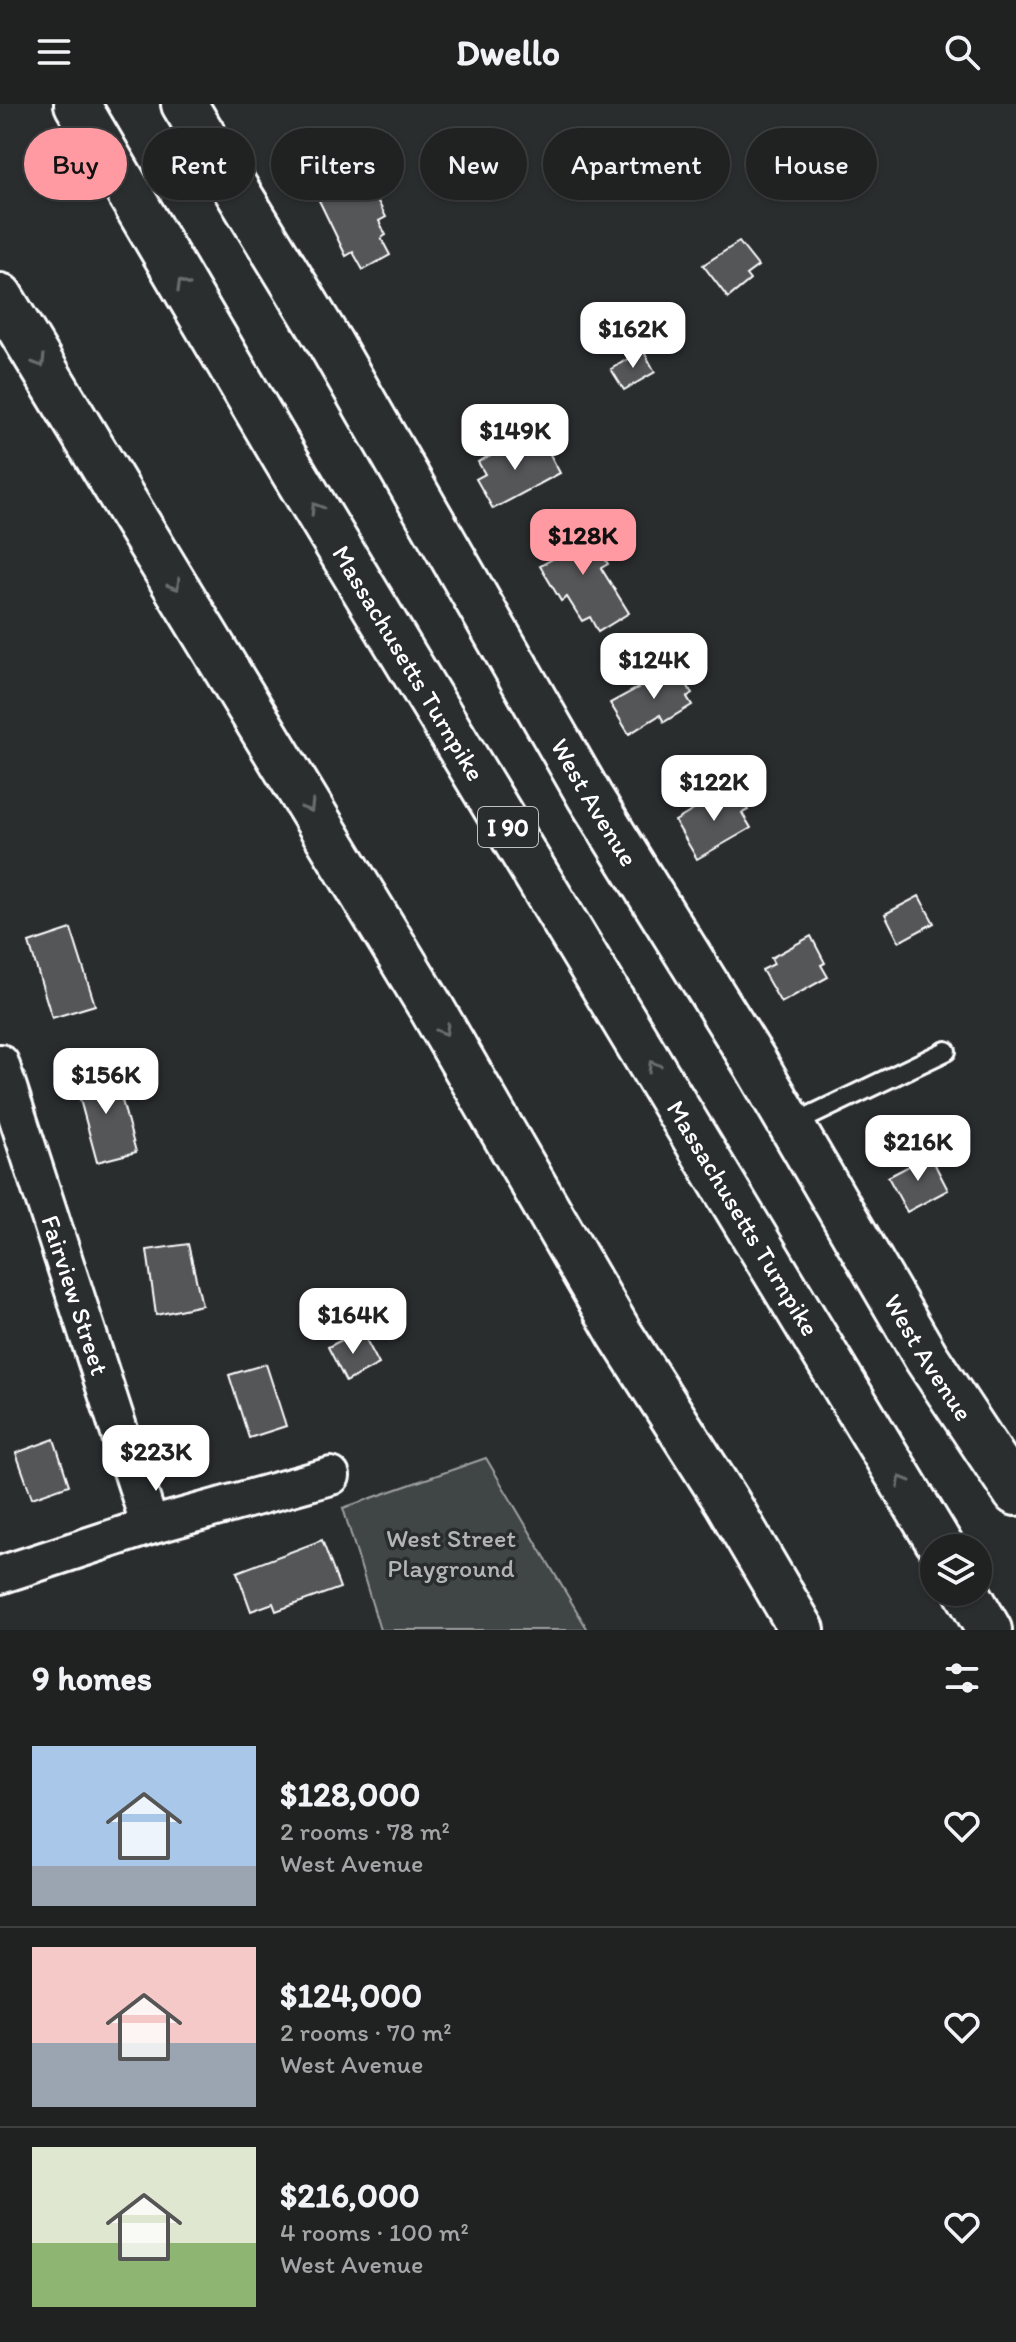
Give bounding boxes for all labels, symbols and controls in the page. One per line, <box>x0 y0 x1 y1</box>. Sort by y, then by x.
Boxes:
icon: menu <box>32 30 76 74</box>
icon: search <box>940 30 984 74</box>
text: Dwello <box>456 31 560 74</box>
chip: Buy <box>24 128 127 200</box>
chip: Rent <box>143 128 255 200</box>
chip: Filters <box>271 128 404 200</box>
chip: New <box>420 128 527 200</box>
chip: Apartment <box>543 128 730 200</box>
chip: House <box>746 128 877 200</box>
one-way arrow <box>177 279 192 293</box>
pin: $162K <box>577 302 689 370</box>
text: $162K <box>598 312 668 344</box>
one-way arrow <box>31 353 46 368</box>
pin: $149K <box>459 404 571 472</box>
text: $149K <box>479 414 551 446</box>
one-way arrow <box>310 502 326 517</box>
pin: $128K <box>527 509 639 577</box>
text: $128K <box>548 519 618 551</box>
street label: Massachusetts Turnpike <box>325 539 492 787</box>
one-way arrow <box>166 576 181 590</box>
pin: $124K <box>598 633 710 701</box>
text: $124K <box>618 643 690 675</box>
street label: West Avenue <box>544 733 645 872</box>
pin: $122K <box>658 755 770 823</box>
text: $122K <box>679 765 749 797</box>
one-way arrow <box>299 798 315 813</box>
road number: I 90 <box>478 807 538 847</box>
one-way arrow <box>434 1021 450 1036</box>
pin: $156K <box>50 1048 162 1116</box>
text: $156K <box>71 1058 141 1090</box>
one-way arrow <box>647 1060 663 1075</box>
street label: Massachusetts Turnpike <box>660 1094 826 1342</box>
pin: $216K <box>862 1115 974 1183</box>
text: $216K <box>883 1125 953 1157</box>
street label: Fairview Street <box>34 1211 116 1379</box>
pin: $164K <box>297 1288 409 1356</box>
street label: West Avenue <box>877 1288 980 1427</box>
text: $164K <box>317 1298 389 1330</box>
pin: $223K <box>100 1425 212 1493</box>
text: $223K <box>120 1435 192 1467</box>
one-way arrow <box>896 1475 912 1490</box>
park label: West Street Playground <box>386 1522 516 1584</box>
map controls <box>920 1534 992 1606</box>
button: layers <box>920 1534 992 1606</box>
icon: filters <box>940 1656 984 1700</box>
text: 9 homes <box>32 1658 152 1699</box>
text: $128,000 <box>280 1774 420 1815</box>
icon: home <box>96 1778 192 1874</box>
icon: heart <box>940 1804 984 1848</box>
text: 2 rooms · 78 m² <box>280 1815 450 1847</box>
text: West Avenue <box>280 1847 423 1879</box>
text: $124,000 <box>280 1975 422 2016</box>
icon: home <box>96 1979 192 2075</box>
icon: heart <box>940 2005 984 2049</box>
text: 2 rooms · 70 m² <box>280 2016 452 2048</box>
text: West Avenue <box>280 2048 423 2080</box>
text: $216,000 <box>280 2175 420 2216</box>
icon: home <box>96 2179 192 2275</box>
icon: heart <box>940 2205 984 2249</box>
text: 4 rooms · 100 m² <box>280 2216 469 2248</box>
text: West Avenue <box>280 2248 423 2280</box>

